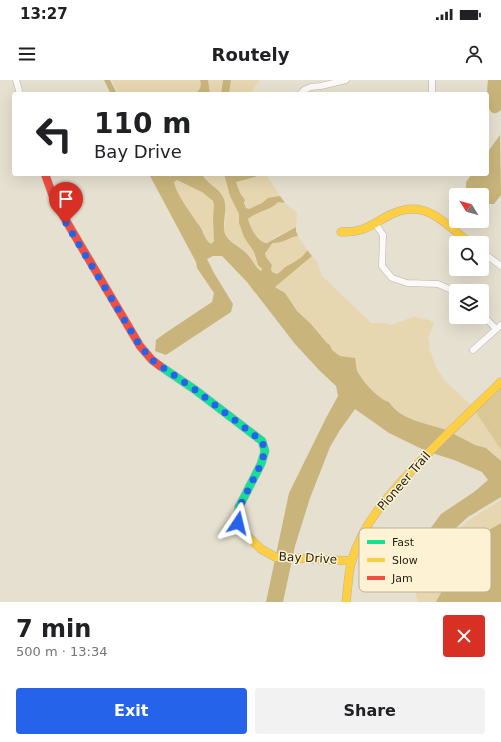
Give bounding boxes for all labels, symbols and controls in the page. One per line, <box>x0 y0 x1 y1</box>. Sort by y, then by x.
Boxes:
text: 13:27 <box>20 5 68 23</box>
icon: menu <box>16 43 38 65</box>
icon: person <box>463 43 485 65</box>
text: Routely <box>212 44 289 65</box>
text: 110 m <box>94 107 191 140</box>
icon: left <box>28 108 80 160</box>
text: Bay Drive <box>94 141 182 162</box>
pin <box>49 182 83 223</box>
icon: arrive <box>55 188 77 210</box>
north arrow <box>449 188 489 228</box>
map controls <box>449 188 489 324</box>
button: search <box>449 236 489 276</box>
button: layers <box>449 284 489 324</box>
street label: Pioneer Trail <box>375 449 433 513</box>
position arrow <box>217 502 259 544</box>
legend <box>359 528 491 592</box>
text: Fast <box>392 536 415 549</box>
street label: Bay Drive <box>278 549 338 567</box>
text: Slow <box>392 554 418 567</box>
text: Jam <box>391 572 413 585</box>
text: 7 min <box>16 615 91 643</box>
button: close <box>443 615 485 657</box>
text: 500 m · 13:34 <box>16 644 107 659</box>
button: Exit <box>16 688 247 734</box>
button: Share <box>255 688 485 734</box>

